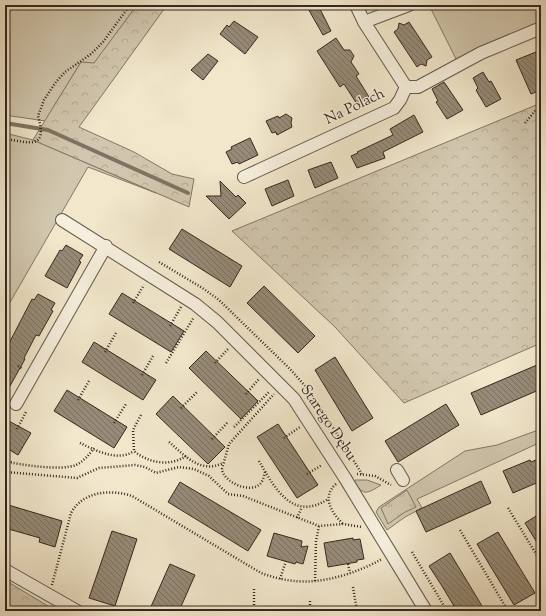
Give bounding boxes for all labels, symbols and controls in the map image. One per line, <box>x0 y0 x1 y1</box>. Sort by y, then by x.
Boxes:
street label: Na Polach <box>321 83 389 131</box>
street label: Starego Dębu <box>295 381 361 465</box>

